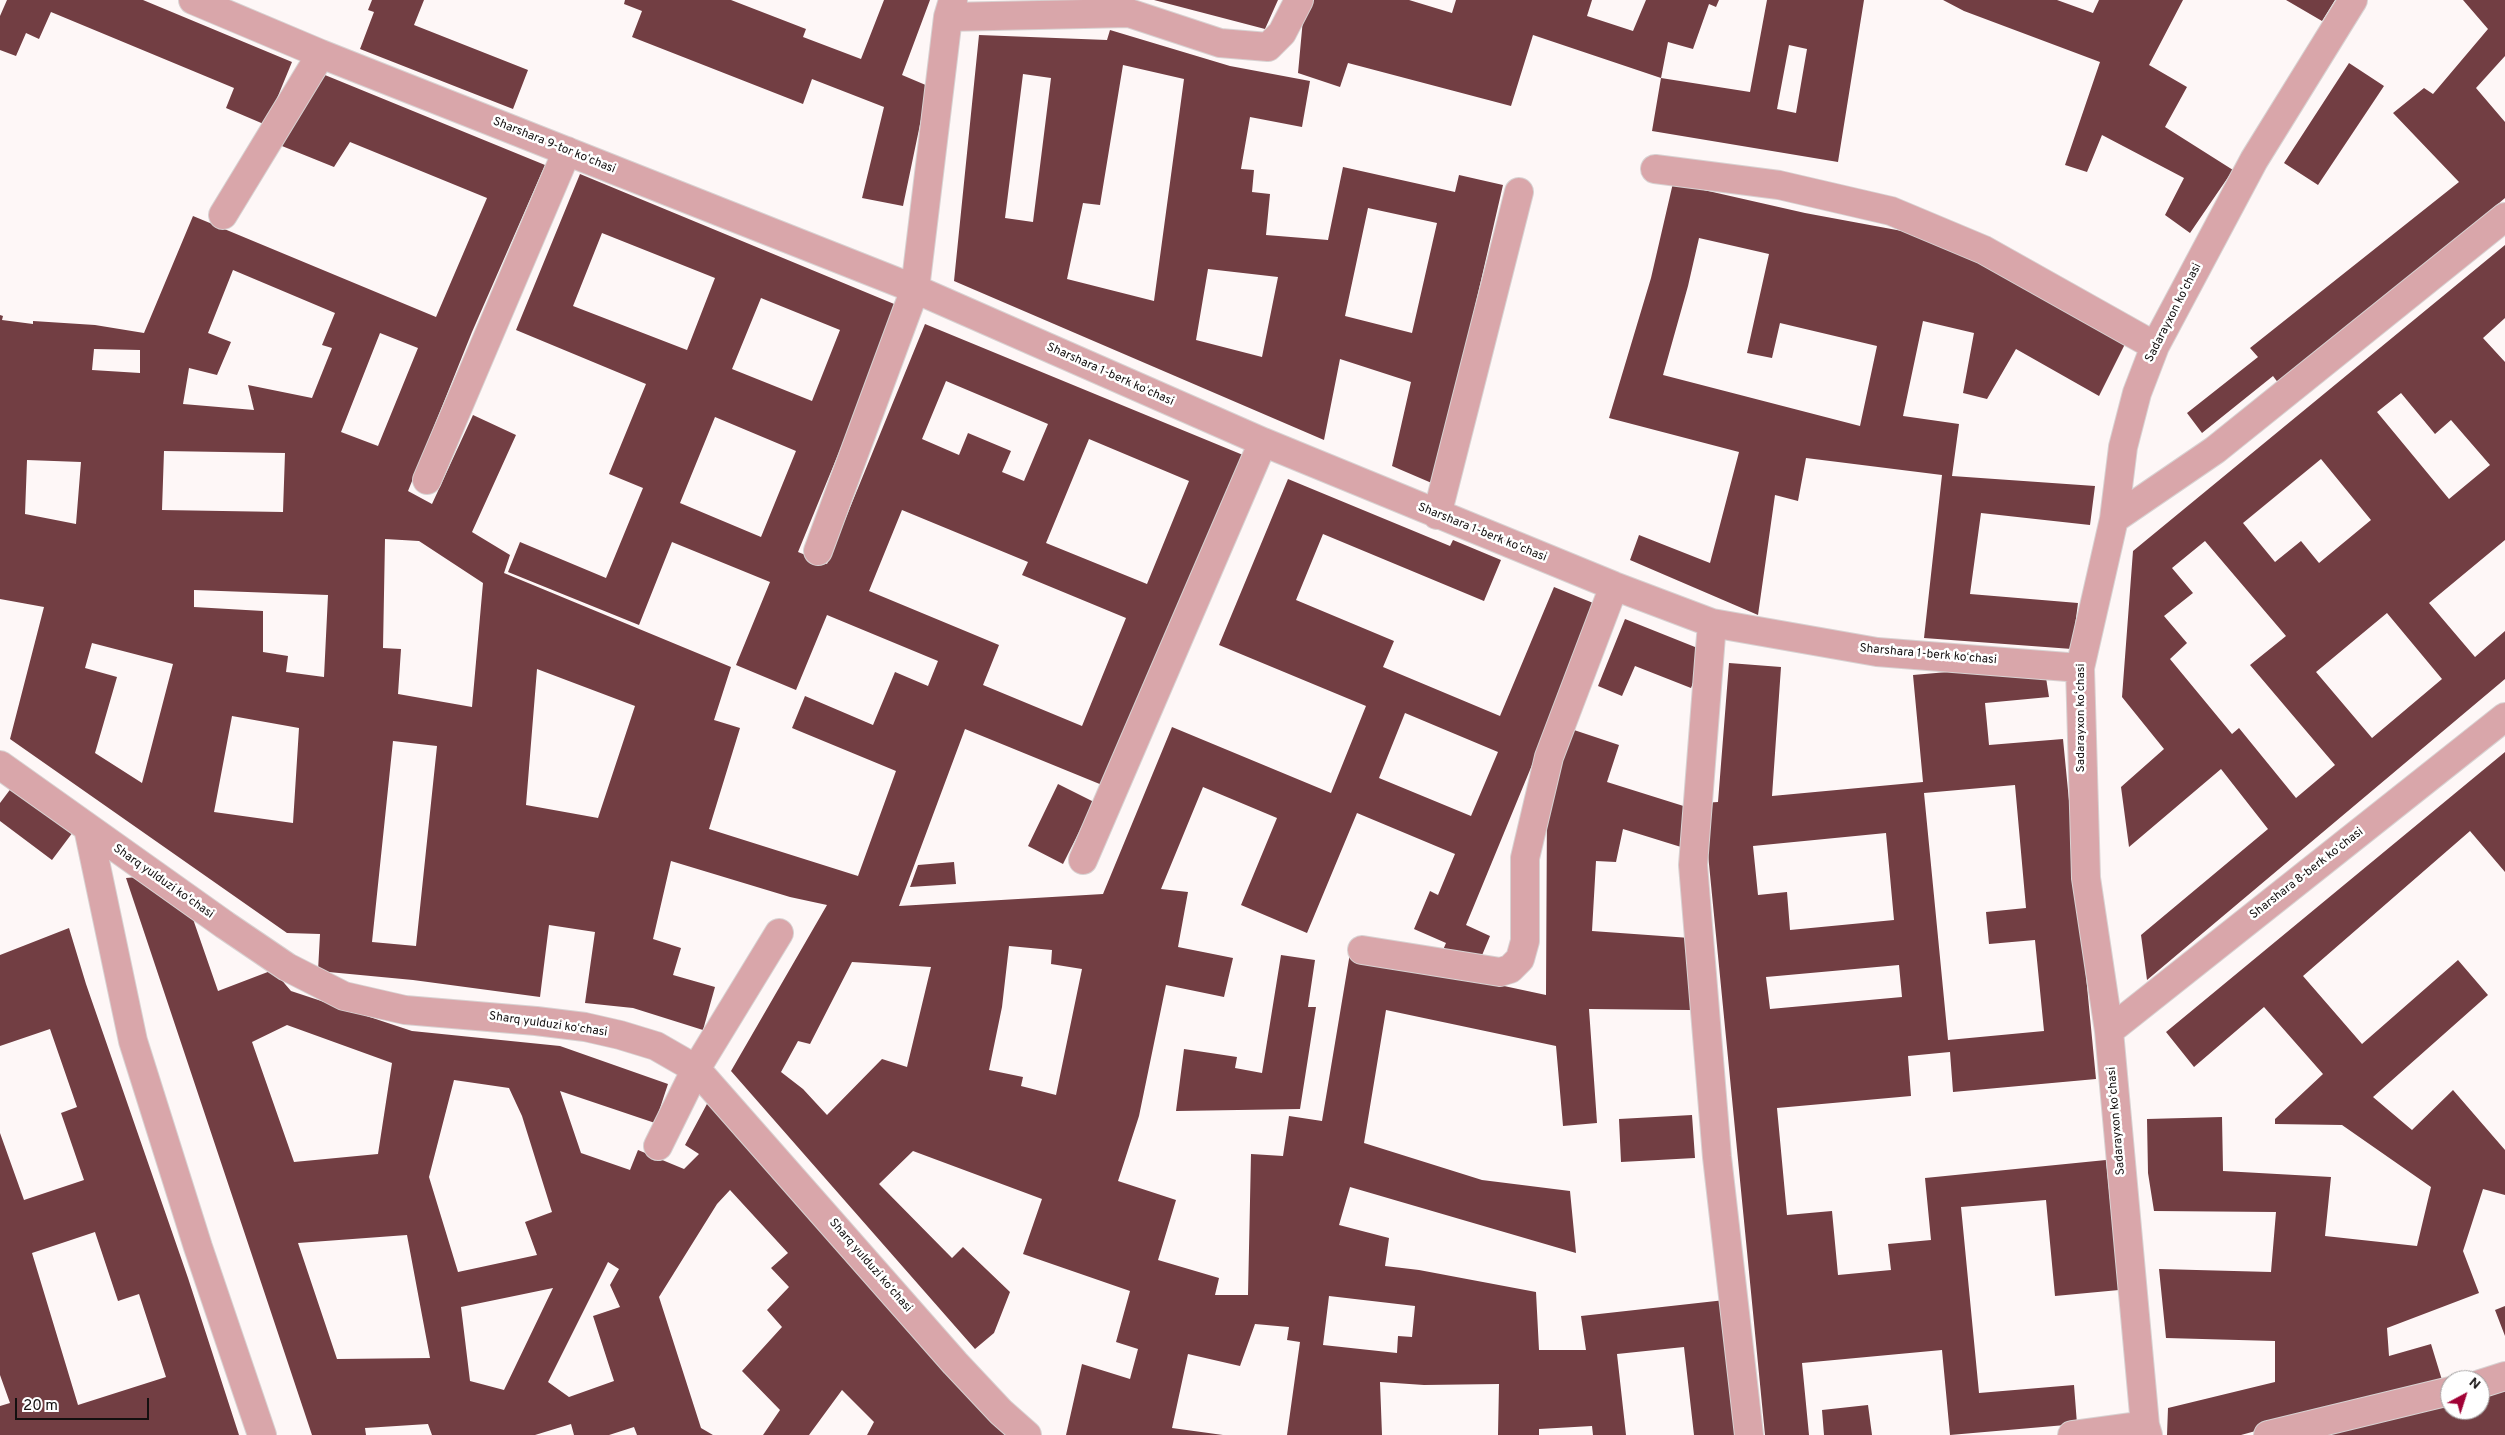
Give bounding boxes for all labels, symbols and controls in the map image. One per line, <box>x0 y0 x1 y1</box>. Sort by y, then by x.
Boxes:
street label: Sharshara 9-tor koʻchasi <box>491 115 617 177</box>
street label: Sadarayxon koʻchasi <box>2143 261 2205 365</box>
street label: Sharshara 1-berk koʻchasi <box>1044 340 1176 410</box>
street label: Sharshara 1-berk koʻchasi <box>1415 501 1549 565</box>
street label: Sharshara 1-berk koʻchasi <box>1859 642 1997 668</box>
street label: Sadarayxon koʻchasi <box>2075 663 2089 773</box>
street label: Sharshara 8-berk koʻchasi <box>2247 825 2367 923</box>
street label: Sharq yulduzi koʻchasi <box>110 842 216 922</box>
street label: Sharq yulduzi koʻchasi <box>488 1010 608 1040</box>
street label: Sadarayxon koʻchasi <box>2105 1066 2129 1176</box>
street label: Sharq yulduzi koʻchasi <box>825 1216 915 1316</box>
north arrow <box>2440 1370 2490 1420</box>
text: N <box>2465 1374 2484 1394</box>
scale bar <box>18 1388 151 1420</box>
text: 20 m <box>23 1397 58 1416</box>

